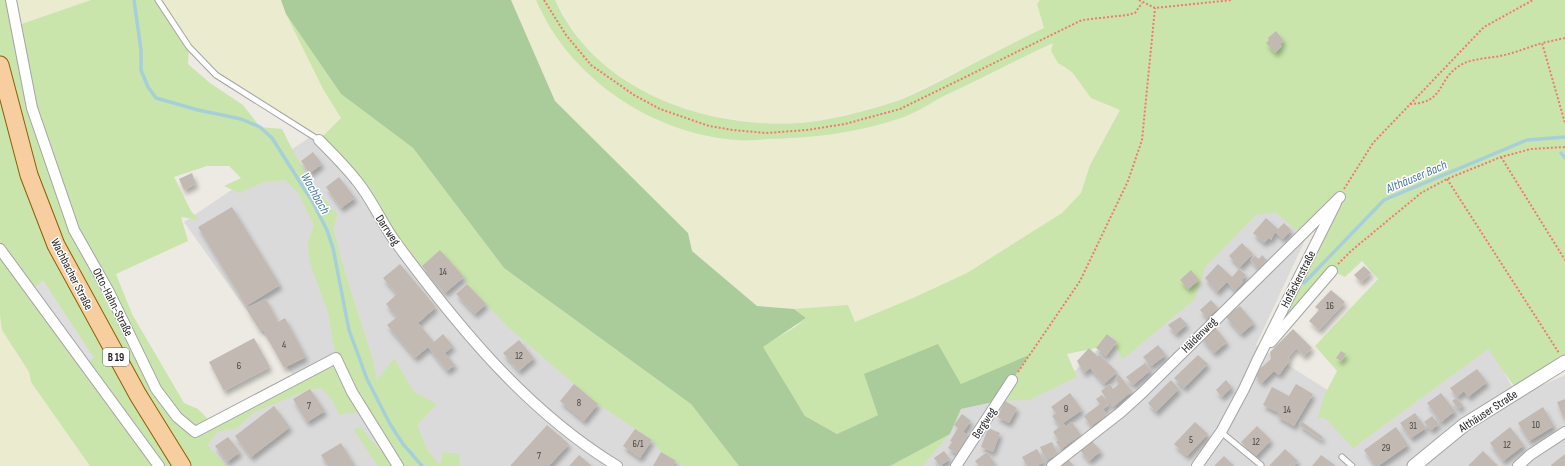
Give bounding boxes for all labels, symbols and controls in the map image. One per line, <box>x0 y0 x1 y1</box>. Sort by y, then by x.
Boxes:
water label: Althäuser Bach <box>1383 157 1450 197</box>
water label: Wachbach <box>297 170 333 217</box>
street label: Darrweg <box>372 212 403 249</box>
street label: Wachbacher Straße <box>47 236 96 313</box>
street label: Hofäckerstraße <box>1278 248 1319 310</box>
street label: Otto-Hahn-Straße <box>89 266 136 339</box>
house number: 14 <box>439 266 447 278</box>
house number: 16 <box>1326 300 1334 312</box>
street label: Häldenweg <box>1178 314 1220 356</box>
house number: 4 <box>282 339 286 351</box>
road number: B 19 <box>103 348 129 366</box>
house number: 12 <box>515 350 523 362</box>
house number: 6 <box>237 360 241 372</box>
street label: Althäuser Straße <box>1455 387 1521 436</box>
house number: 8 <box>577 397 581 409</box>
house number: 7 <box>307 400 311 412</box>
house number: 9 <box>1064 403 1068 415</box>
house number: 14 <box>1283 404 1291 416</box>
street label: Bergweg <box>969 405 1000 442</box>
house number: 10 <box>1532 419 1540 431</box>
house number: 31 <box>1409 420 1417 432</box>
house number: 5 <box>1189 434 1193 446</box>
house number: 12 <box>1252 436 1260 448</box>
house number: 6/1 <box>633 438 644 450</box>
house number: 12 <box>1503 439 1511 451</box>
house number: 29 <box>1382 442 1390 454</box>
house number: 7 <box>537 450 541 462</box>

